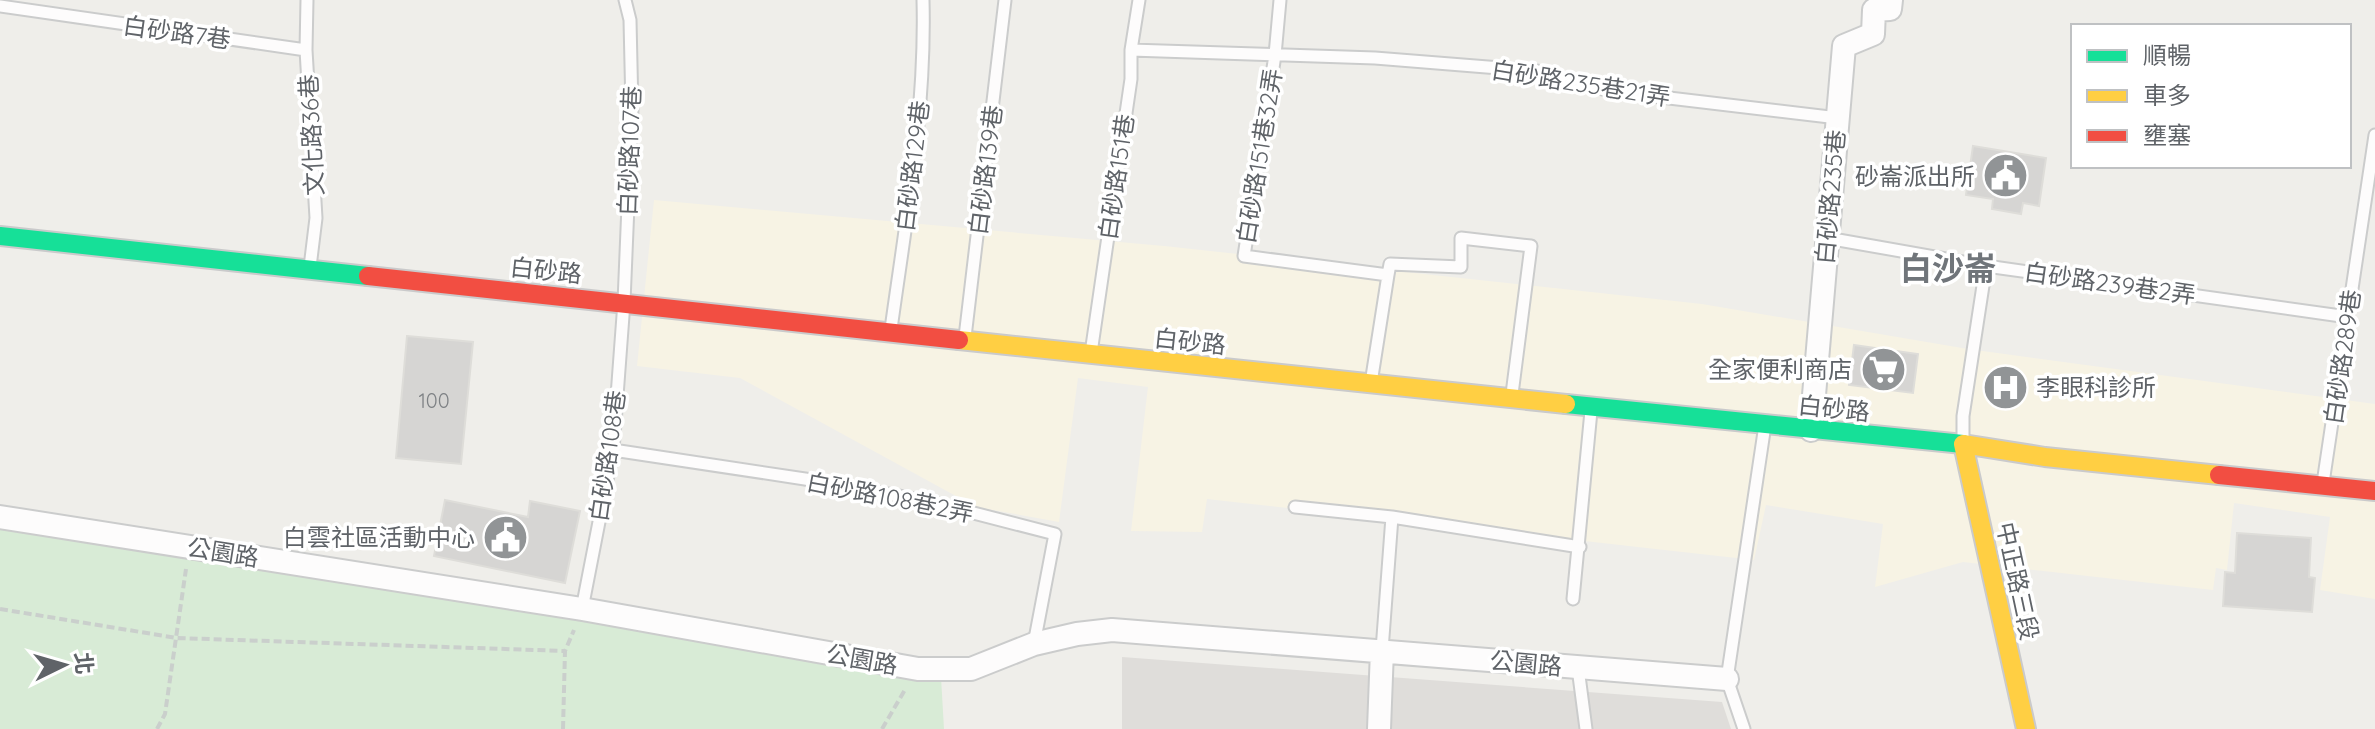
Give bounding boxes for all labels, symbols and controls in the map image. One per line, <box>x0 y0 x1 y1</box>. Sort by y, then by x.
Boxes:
street label: 白砂路7巷 <box>121 10 233 54</box>
legend <box>2071 24 2351 168</box>
text: 順暢 <box>2143 40 2191 70</box>
street label: 白砂路235巷21弄 <box>1489 54 1673 112</box>
street label: 白砂路151巷32弄 <box>1230 66 1288 246</box>
street label: 文化路36巷 <box>293 74 329 196</box>
text: 車多 <box>2143 80 2191 110</box>
street label: 白砂路107巷 <box>612 85 646 217</box>
street label: 白砂路129巷 <box>889 99 935 233</box>
street label: 白砂路139巷 <box>962 103 1008 237</box>
street label: 白砂路151巷 <box>1092 112 1140 242</box>
text: 壅塞 <box>2143 120 2191 150</box>
street label: 白砂路235巷 <box>1809 128 1851 266</box>
public building icon: 砂崙派出所 <box>1982 152 2030 200</box>
place label: 砂崙派出所 <box>1855 161 1975 191</box>
district label: 白沙崙 <box>1900 248 1996 288</box>
street label: 白砂路 <box>509 251 583 289</box>
street label: 白砂路239巷2弄 <box>2022 256 2198 310</box>
street label: 白砂路289巷 <box>2318 288 2366 426</box>
street label: 白砂路 <box>1153 322 1227 360</box>
supermarket icon: 全家便利商店 <box>1859 345 1907 393</box>
place label: 全家便利商店 <box>1708 354 1852 384</box>
hospital icon: 李眼科診所 <box>1981 363 2029 411</box>
place label: 李眼科診所 <box>2036 372 2156 402</box>
house number: 100 <box>418 388 450 413</box>
street label: 白砂路108巷 <box>583 388 631 524</box>
street label: 白砂路 <box>1797 389 1871 427</box>
street label: 白砂路108巷2弄 <box>804 466 976 528</box>
public building icon: 白雲社區活動中心 <box>482 513 530 561</box>
street label: 中正路三段 <box>1991 519 2045 643</box>
place label: 白雲社區活動中心 <box>283 522 475 552</box>
street label: 公園路 <box>185 532 261 572</box>
north arrow <box>24 625 104 705</box>
street label: 公園路 <box>824 638 900 680</box>
street label: 公園路 <box>1489 645 1563 681</box>
text: 北 <box>69 651 99 675</box>

